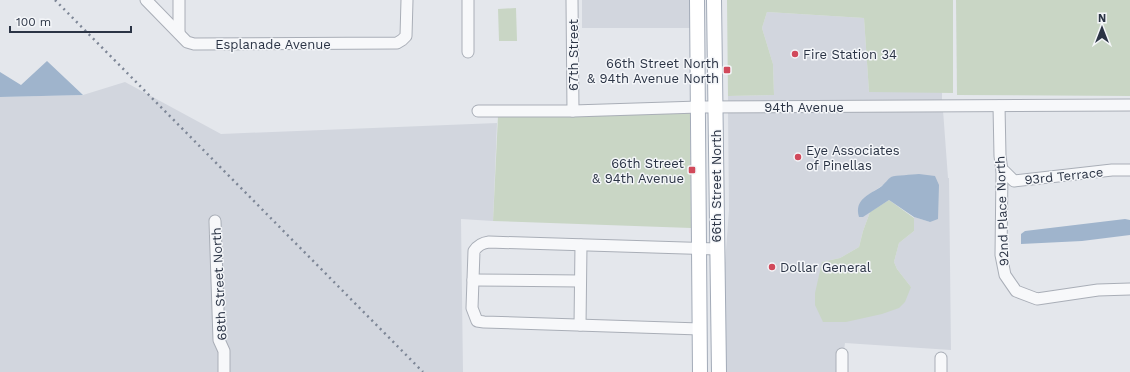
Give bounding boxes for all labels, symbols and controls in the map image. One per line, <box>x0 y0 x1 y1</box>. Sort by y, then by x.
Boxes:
scale bar <box>10 8 131 34</box>
north arrow <box>1082 8 1122 48</box>
text: N <box>1098 12 1106 25</box>
text: 100 m <box>16 15 51 29</box>
street label: 67th Street <box>566 18 581 91</box>
street label: Esplanade Avenue <box>215 37 331 52</box>
place label: Fire Station 34 <box>803 47 897 62</box>
marker: Fire Station 34 <box>790 49 800 59</box>
place label: 66th Street North & 94th Avenue North <box>587 56 719 86</box>
marker: 66th Street North & 94th Avenue North <box>722 65 732 75</box>
street label: 94th Avenue <box>764 100 844 115</box>
street label: 66th Street North <box>709 130 724 242</box>
place label: Eye Associates of Pinellas <box>806 143 900 173</box>
marker: Eye Associates of Pinellas <box>793 152 803 162</box>
place label: 66th Street & 94th Avenue <box>592 156 685 186</box>
street label: 92nd Place North <box>993 156 1011 266</box>
street label: 93rd Terrace <box>1024 164 1104 188</box>
marker: 66th Street & 94th Avenue <box>687 165 697 175</box>
street label: 68th Street North <box>209 227 229 341</box>
place label: Dollar General <box>780 260 871 275</box>
marker: Dollar General <box>767 262 777 272</box>

